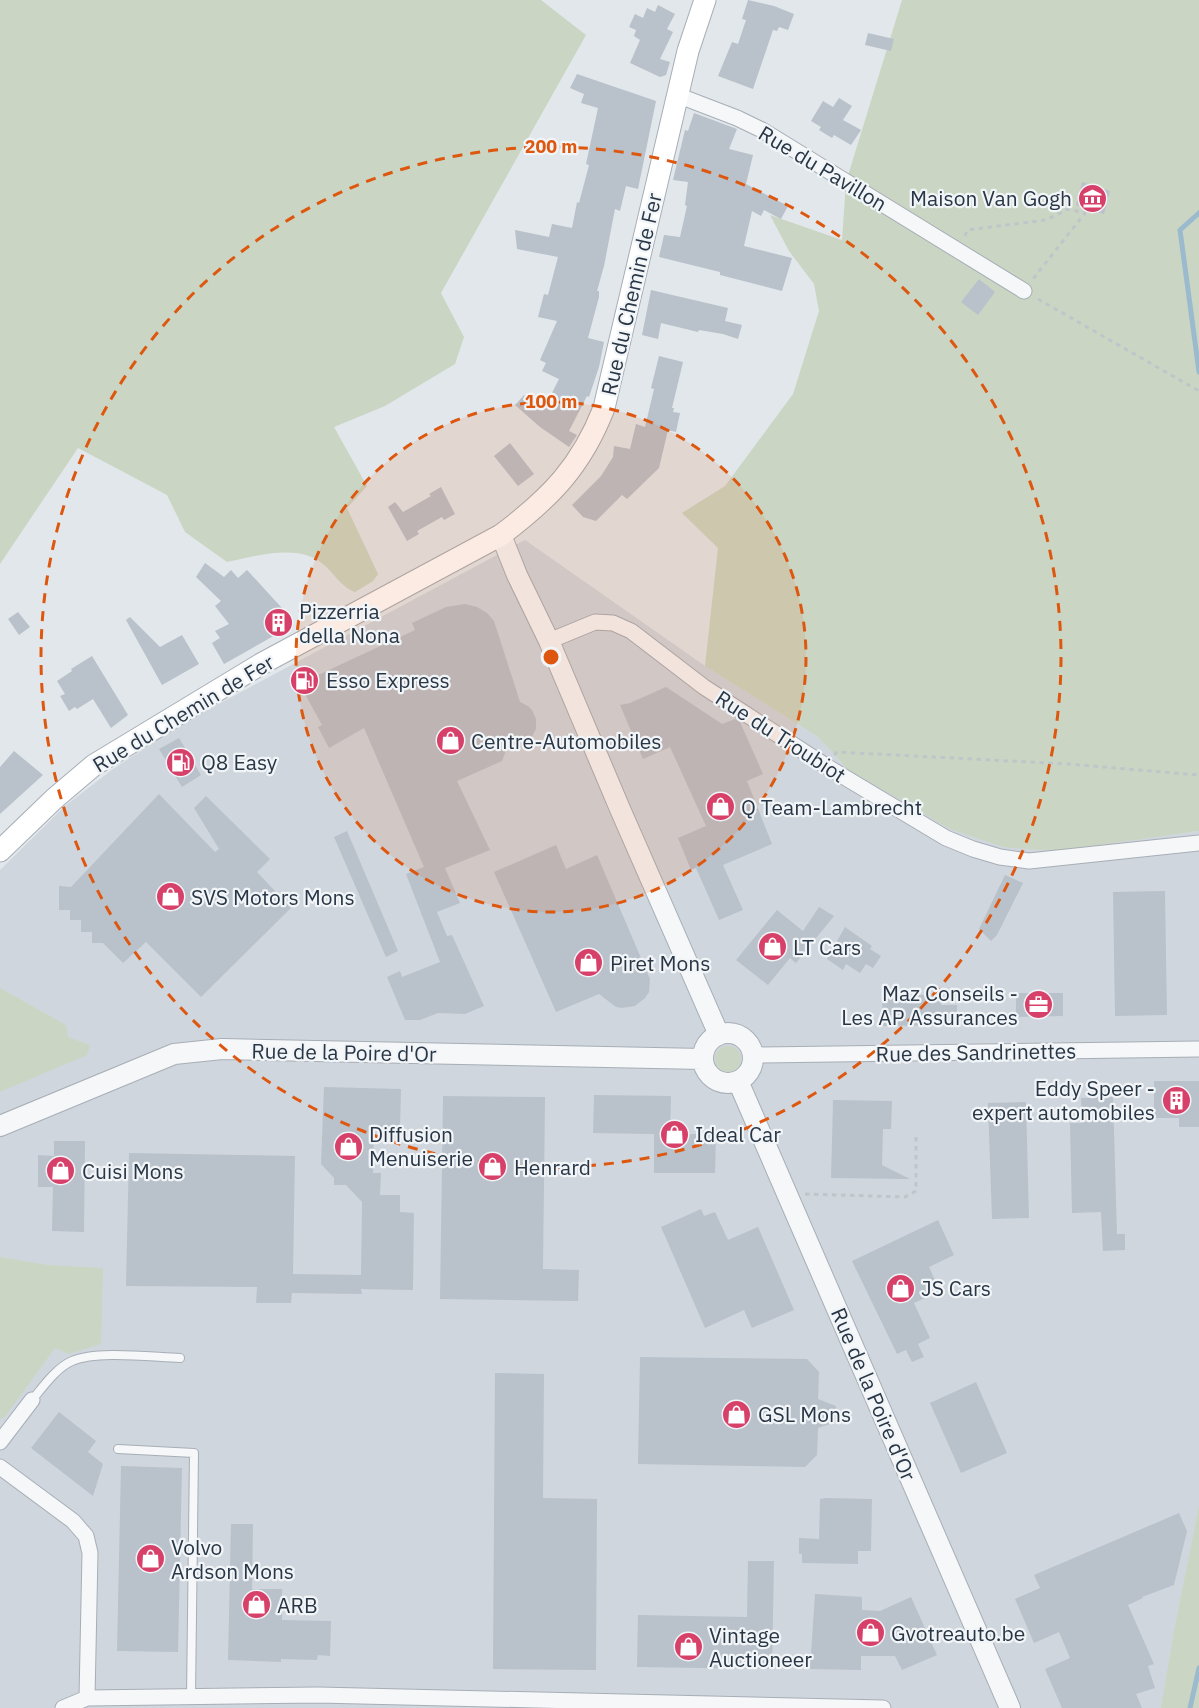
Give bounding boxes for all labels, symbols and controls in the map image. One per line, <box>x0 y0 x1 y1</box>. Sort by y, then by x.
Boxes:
street label: Rue du Pavillon <box>754 119 892 217</box>
text: 200 m <box>525 135 577 158</box>
museum icon: Maison Van Gogh <box>1077 182 1109 214</box>
place label: Maison Van Gogh <box>910 184 1072 212</box>
street label: Rue du Chemin de Fer <box>594 190 668 398</box>
text: 100 m <box>525 390 577 413</box>
place label: Pizzerria della Nona <box>299 597 400 649</box>
building icon: Pizzerria della Nona <box>262 607 294 639</box>
centre of rings <box>541 647 561 667</box>
street label: Rue du Chemin de Fer <box>87 648 279 778</box>
fuel station icon: Esso Express <box>289 664 321 696</box>
place label: Esso Express <box>326 666 450 694</box>
street label: Rue du Troubiot <box>711 683 851 789</box>
shop icon: Centre-Automobiles <box>434 725 466 757</box>
place label: Centre-Automobiles <box>471 727 662 755</box>
fuel station icon: Q8 Easy <box>164 746 196 778</box>
place label: Q8 Easy <box>201 748 278 776</box>
shop icon: Q Team-Lambrecht <box>704 791 736 823</box>
place label: Q Team-Lambrecht <box>741 793 922 821</box>
shop icon: SVS Motors Mons <box>154 881 186 913</box>
place label: SVS Motors Mons <box>191 883 355 911</box>
shop icon: LT Cars <box>756 931 788 963</box>
place label: LT Cars <box>793 933 861 961</box>
shop icon: Piret Mons <box>573 947 605 979</box>
place label: Piret Mons <box>610 949 710 977</box>
place label: Maz Conseils - Les AP Assurances <box>841 979 1018 1031</box>
office icon: Maz Conseils - Les AP Assurances <box>1023 989 1055 1021</box>
street label: Rue de la Poire d'Or <box>251 1036 437 1068</box>
street label: Rue des Sandrinettes <box>875 1036 1077 1068</box>
place label: Eddy Speer - expert automobiles <box>972 1074 1155 1126</box>
building icon: Eddy Speer - expert automobiles <box>1160 1084 1192 1116</box>
shop icon: Ideal Car <box>658 1118 690 1150</box>
place label: Diffusion Menuiserie <box>369 1120 473 1172</box>
place label: Ideal Car <box>695 1120 781 1148</box>
shop icon: Diffusion Menuiserie <box>332 1130 364 1162</box>
shop icon: Henrard <box>477 1151 509 1183</box>
place label: Henrard <box>514 1153 591 1181</box>
shop icon: Cuisi Mons <box>45 1155 77 1187</box>
place label: Cuisi Mons <box>82 1157 184 1185</box>
shop icon: JS Cars <box>884 1272 916 1304</box>
place label: JS Cars <box>921 1274 991 1302</box>
street label: Rue de la Poire d'Or <box>825 1303 923 1485</box>
shop icon: GSL Mons <box>721 1398 753 1430</box>
place label: GSL Mons <box>758 1400 851 1428</box>
place label: Volvo Ardson Mons <box>171 1533 294 1585</box>
shop icon: Volvo Ardson Mons <box>134 1543 166 1575</box>
shop icon: ARB <box>240 1589 272 1621</box>
place label: ARB <box>277 1591 318 1619</box>
shop icon: Gvotreauto.be <box>854 1617 886 1649</box>
place label: Gvotreauto.be <box>891 1619 1025 1647</box>
place label: Vintage Auctioneer <box>709 1621 812 1673</box>
shop icon: Vintage Auctioneer <box>672 1631 704 1663</box>

